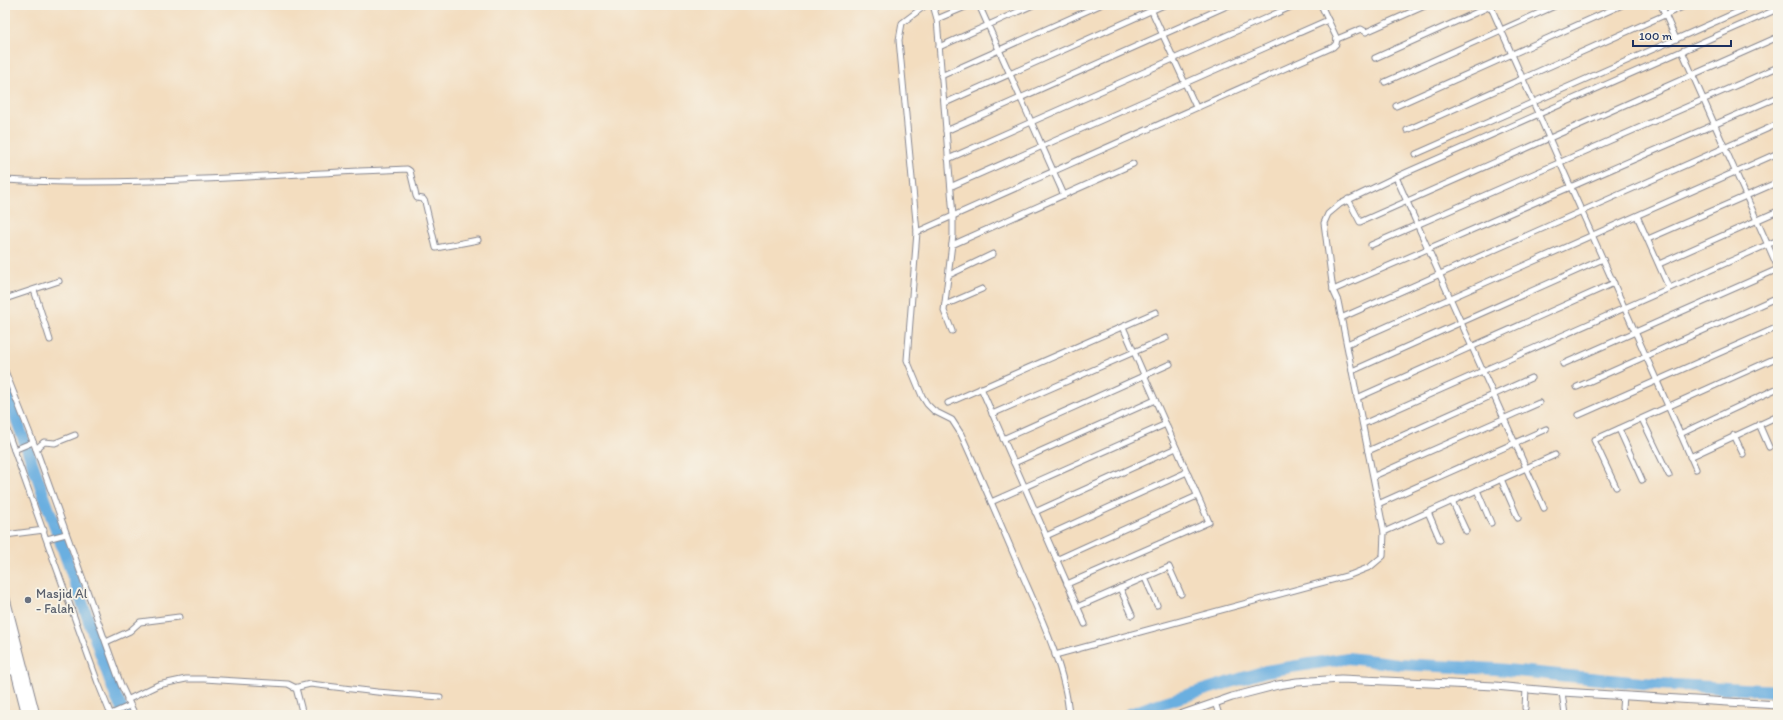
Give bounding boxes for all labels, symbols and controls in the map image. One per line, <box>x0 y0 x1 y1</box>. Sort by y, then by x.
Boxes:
scale bar <box>1633 22 1731 48</box>
text: 100 m <box>1639 29 1672 43</box>
place label: Masjid Al - Falah <box>36 586 88 616</box>
marker: Masjid Al - Falah <box>23 595 33 605</box>

